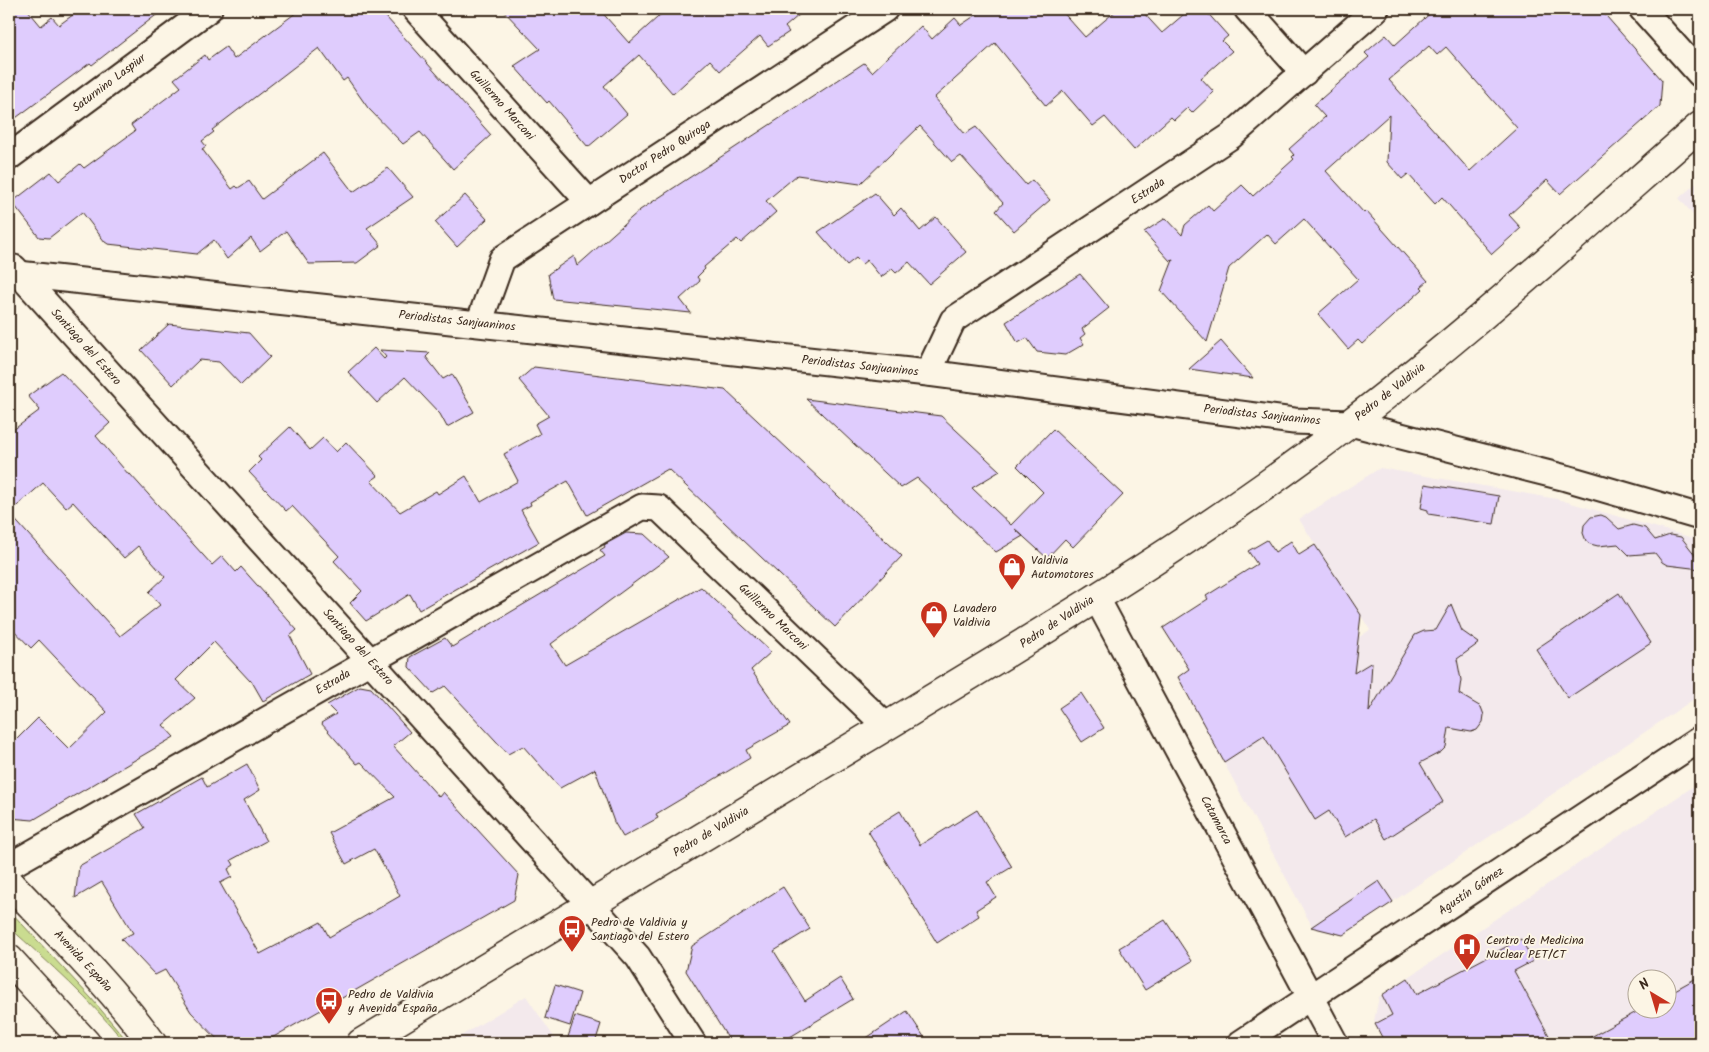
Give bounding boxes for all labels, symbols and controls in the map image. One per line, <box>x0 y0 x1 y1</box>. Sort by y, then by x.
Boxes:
street label: Saturnino Laspiur <box>68 48 151 117</box>
street label: Guillermo Marconi <box>465 65 540 146</box>
street label: Doctor Pedro Quiroga <box>615 115 715 189</box>
street label: Estrada <box>1127 172 1169 209</box>
street label: Santiago del Estero <box>46 304 126 390</box>
street label: Periodistas Sanjuaninos <box>398 305 516 337</box>
street label: Periodistas Sanjuaninos <box>801 350 919 382</box>
street label: Pedro de Valdivia <box>1350 358 1430 426</box>
street label: Periodistas Sanjuaninos <box>1203 399 1321 431</box>
place label: Valdivia Automotores <box>1031 551 1094 584</box>
shop icon: Valdivia Automotores <box>997 552 1027 591</box>
street label: Guillermo Marconi <box>734 579 813 656</box>
street label: Pedro de Valdivia <box>1016 591 1098 653</box>
place label: Lavadero Valdivia <box>953 599 997 632</box>
shop icon: Lavadero Valdivia <box>919 600 949 639</box>
street label: Santiago del Estero <box>318 604 398 690</box>
street label: Estrada <box>312 664 355 700</box>
street label: Catamarca <box>1195 792 1237 848</box>
street label: Pedro de Valdivia <box>669 802 753 862</box>
street label: Agustín Gómez <box>1434 862 1508 920</box>
place label: Pedro de Valdivia y Santiago del Estero <box>591 913 689 946</box>
bus stop icon: Pedro de Valdivia y Santiago del Estero <box>557 914 587 953</box>
street label: Avenida España <box>49 926 117 997</box>
place label: Centro de Medicina Nuclear PET/CT <box>1486 931 1584 964</box>
hospital icon: Centro de Medicina Nuclear PET/CT <box>1452 932 1482 971</box>
north arrow <box>1626 970 1676 1020</box>
text: N <box>1634 973 1655 996</box>
place label: Pedro de Valdivia y Avenida España <box>347 985 438 1018</box>
bus stop icon: Pedro de Valdivia y Avenida España <box>314 986 344 1025</box>

